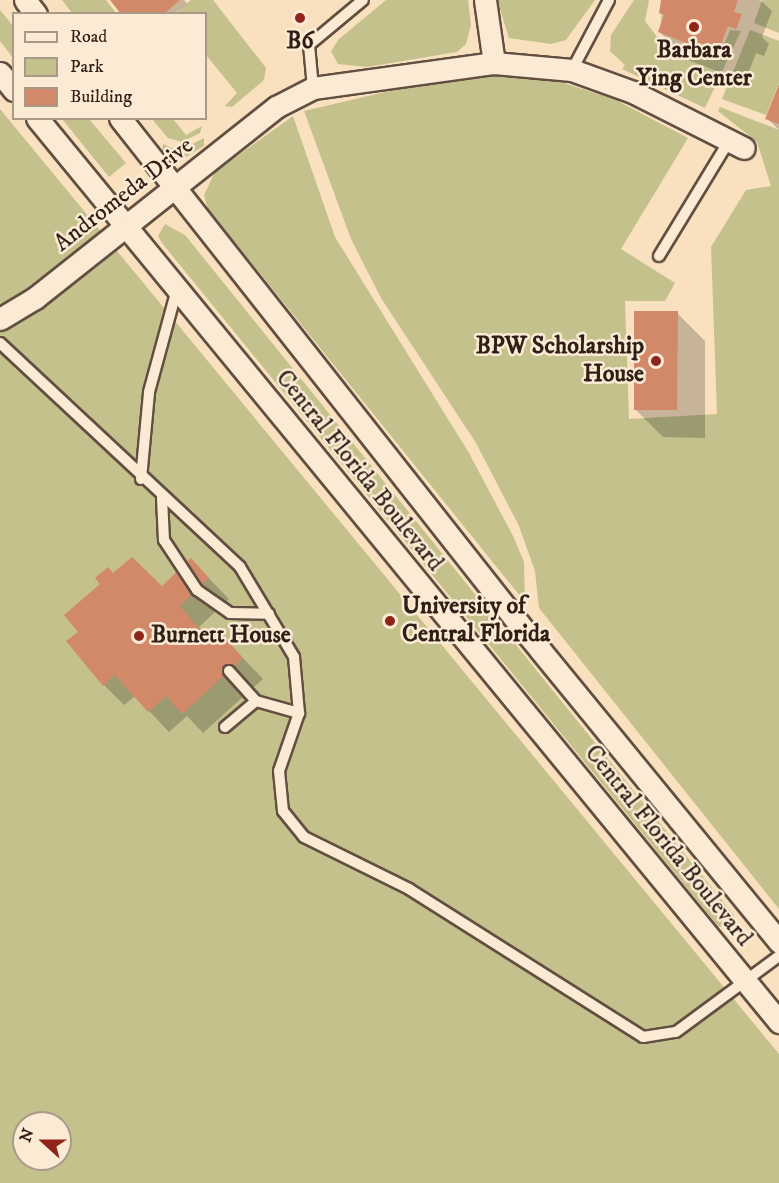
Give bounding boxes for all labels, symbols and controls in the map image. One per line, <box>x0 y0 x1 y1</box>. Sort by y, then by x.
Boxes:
marker: B6 <box>293 11 307 25</box>
legend <box>12 12 207 120</box>
marker: Barbara Ying Center <box>687 20 701 34</box>
text: Road <box>70 26 107 48</box>
place label: B6 <box>286 28 314 56</box>
place label: Barbara Ying Center <box>636 37 752 93</box>
text: Park <box>70 56 104 78</box>
text: Building <box>70 86 132 108</box>
street label: Andromeda Drive <box>49 132 199 258</box>
place label: BPW Scholarship House <box>476 333 644 389</box>
marker: BPW Scholarship House <box>649 354 663 368</box>
street label: Central Florida Boulevard <box>269 365 449 577</box>
place label: University of Central Florida <box>402 593 550 649</box>
marker: University of Central Florida <box>383 614 397 628</box>
place label: Burnett House <box>151 622 291 650</box>
marker: Burnett House <box>132 629 146 643</box>
street label: Central Florida Boulevard <box>578 740 758 952</box>
north arrow <box>12 1111 72 1171</box>
text: N <box>15 1126 39 1145</box>

